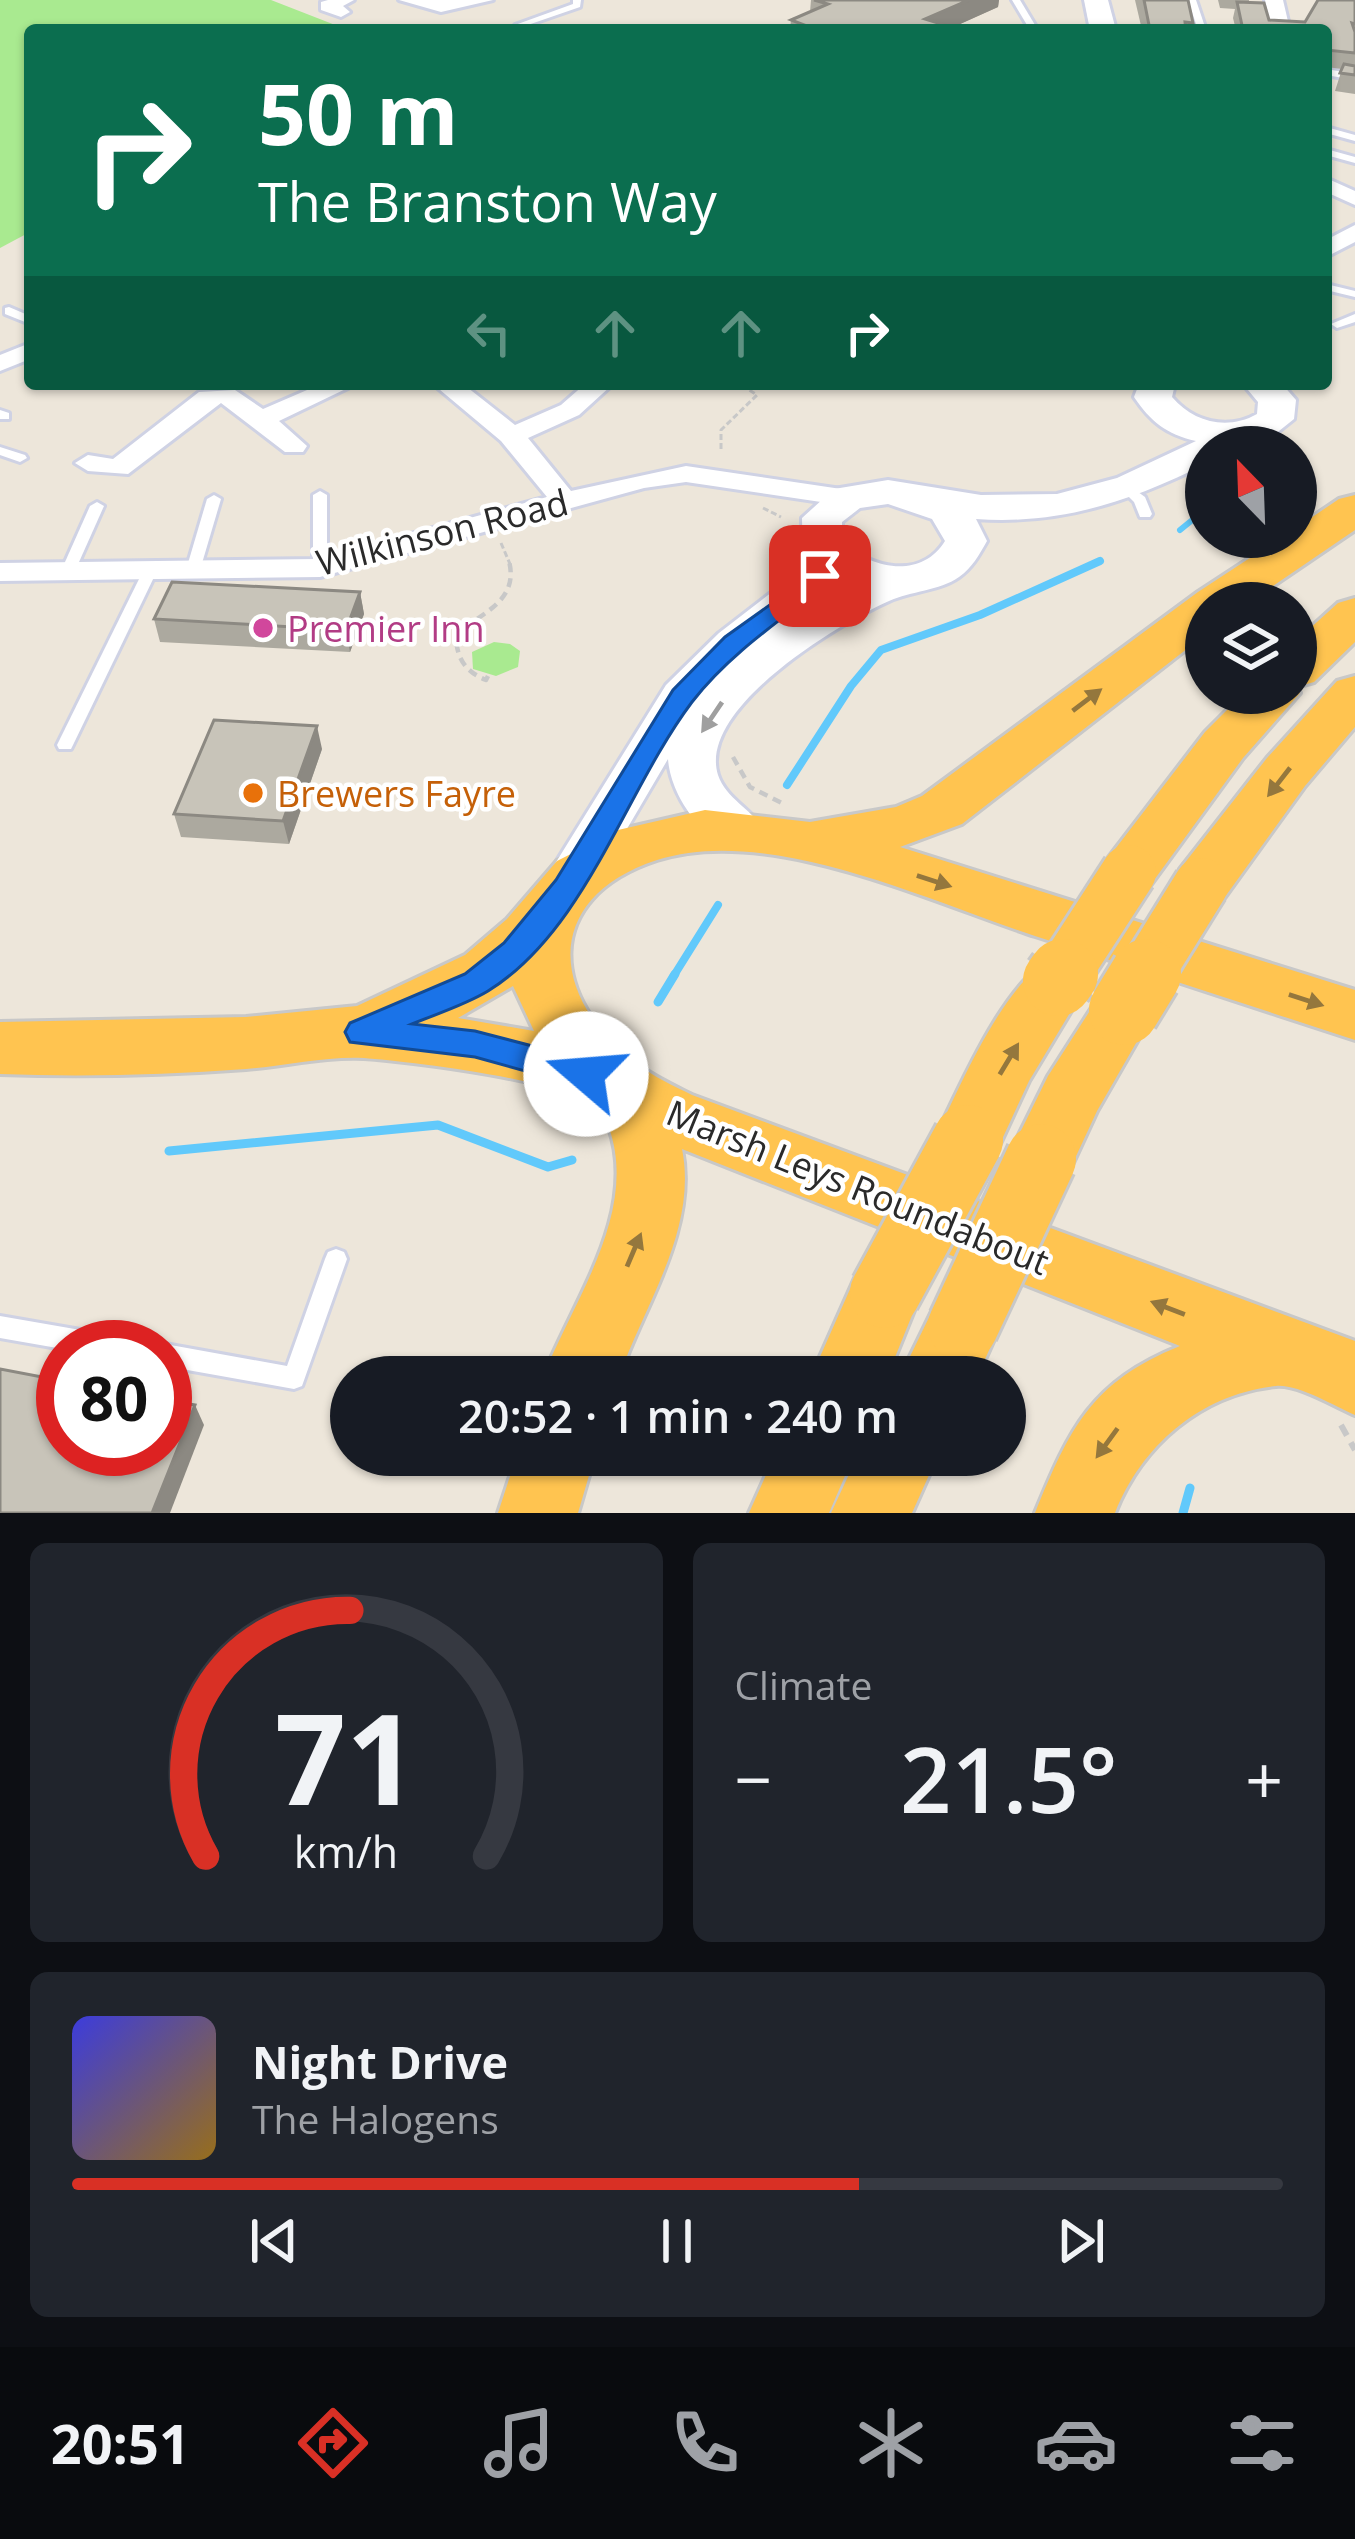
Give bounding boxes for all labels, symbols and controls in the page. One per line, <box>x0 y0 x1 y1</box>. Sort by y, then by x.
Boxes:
text: 50 m <box>258 55 458 170</box>
icon: right <box>60 72 216 228</box>
text: The Branston Way <box>258 164 717 238</box>
icon: left <box>456 300 522 366</box>
icon: ahead <box>582 300 648 366</box>
icon: ahead <box>708 300 774 366</box>
icon: right <box>834 300 900 366</box>
north arrow <box>1185 426 1317 558</box>
map controls <box>1185 426 1317 714</box>
street label: Wilkinson Road <box>311 477 573 587</box>
pin <box>769 525 871 627</box>
icon: arrive <box>787 543 853 609</box>
button: layers <box>1185 582 1317 714</box>
place label: Premier Inn <box>287 604 485 653</box>
marker: Premier Inn <box>250 615 276 641</box>
one-way arrow <box>1071 688 1103 713</box>
one-way arrow <box>701 701 724 733</box>
one-way arrow <box>1267 766 1292 797</box>
place label: Brewers Fayre <box>277 769 516 818</box>
marker: Brewers Fayre <box>240 780 266 806</box>
one-way arrow <box>916 872 953 891</box>
one-way arrow <box>1288 991 1325 1010</box>
position arrow <box>523 1011 649 1137</box>
one-way arrow <box>998 1042 1019 1076</box>
street label: Marsh Leys Roundabout <box>660 1088 1056 1286</box>
one-way arrow <box>625 1232 644 1268</box>
one-way arrow <box>1150 1298 1186 1317</box>
speed limit sign: 80 <box>36 1320 192 1476</box>
text: 20:52 · 1 min · 240 m <box>458 1385 898 1446</box>
one-way arrow <box>1096 1427 1119 1459</box>
text: Climate <box>735 1658 872 1711</box>
text: 71 <box>275 1672 418 1842</box>
text: 21.5° <box>900 1717 1118 1839</box>
text: − <box>735 1733 772 1823</box>
text: + <box>1245 1733 1283 1823</box>
text: km/h <box>294 1821 398 1880</box>
text: Night Drive <box>252 2031 508 2092</box>
text: The Halogens <box>252 2092 499 2145</box>
icon: previous <box>241 2208 307 2274</box>
icon: pause <box>644 2208 710 2274</box>
icon: next <box>1048 2208 1114 2274</box>
icon: directions <box>291 2401 375 2485</box>
icon: music <box>477 2401 561 2485</box>
icon: phone <box>663 2401 747 2485</box>
icon: climate <box>849 2401 933 2485</box>
icon: car <box>1034 2401 1118 2485</box>
icon: filters <box>1220 2401 1304 2485</box>
text: 20:51 <box>51 2406 190 2480</box>

